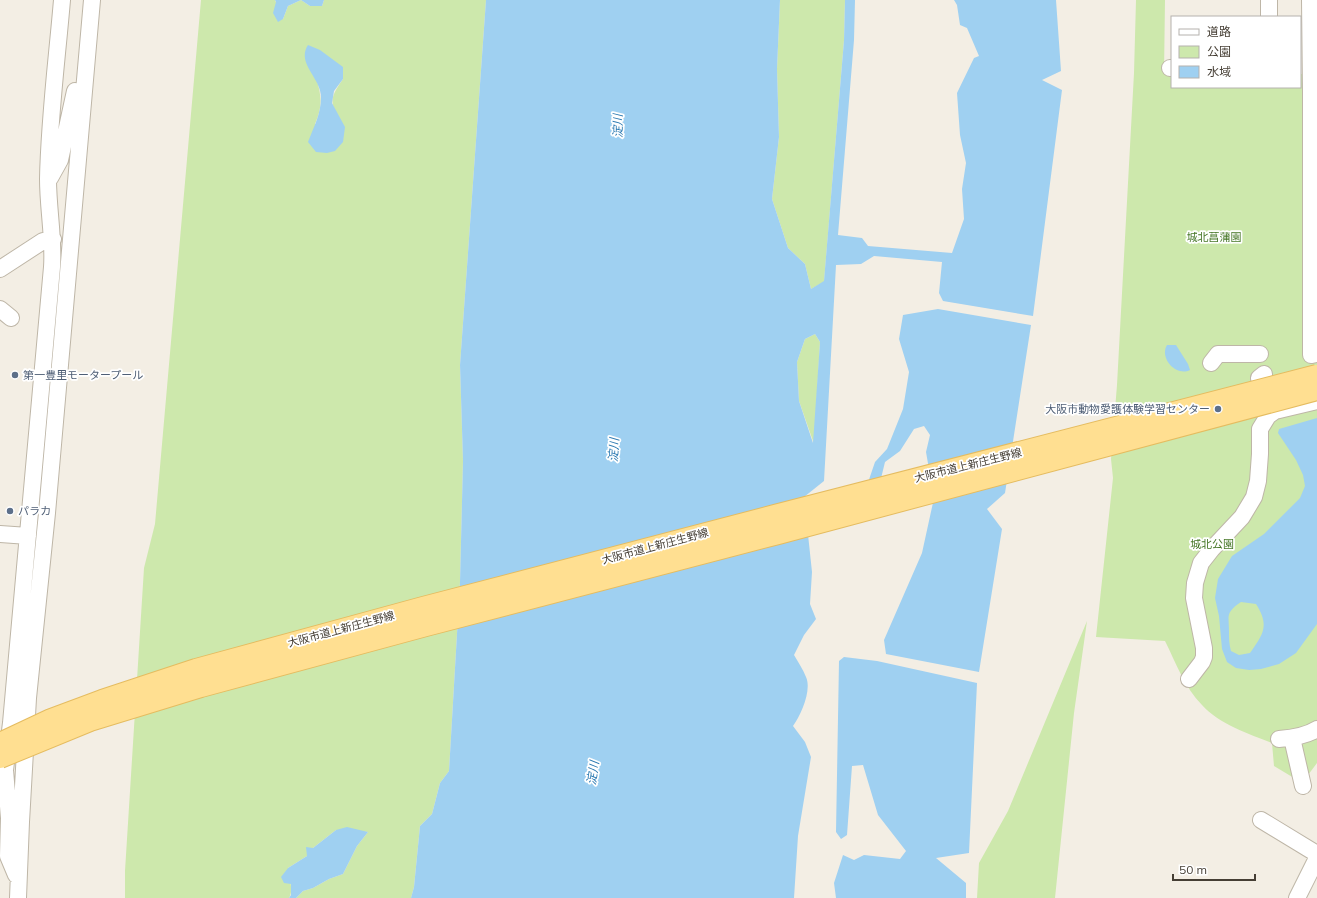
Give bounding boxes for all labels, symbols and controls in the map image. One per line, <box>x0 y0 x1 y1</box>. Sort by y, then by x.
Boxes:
legend <box>1171 16 1301 88</box>
text: 道路 <box>1207 24 1231 39</box>
text: 公園 <box>1207 44 1231 59</box>
text: 水域 <box>1207 64 1231 79</box>
water label: 淀川 <box>610 112 625 138</box>
park label: 城北菖蒲園 <box>1187 230 1242 244</box>
place label: 第一豊里モータープール <box>23 368 143 382</box>
marker: 第一豊里モータープール <box>10 370 20 380</box>
place label: 大阪市動物愛護体験学習センター <box>1045 402 1210 416</box>
marker: 大阪市動物愛護体験学習センター <box>1213 404 1223 414</box>
water label: 淀川 <box>605 436 622 462</box>
street label: 大阪市道上新庄生野線 <box>913 445 1023 485</box>
place label: パラカ <box>18 504 51 518</box>
marker: パラカ <box>5 506 15 516</box>
street label: 大阪市道上新庄生野線 <box>600 525 710 567</box>
park label: 城北公園 <box>1190 537 1234 551</box>
street label: 大阪市道上新庄生野線 <box>286 608 396 650</box>
water label: 淀川 <box>583 758 602 786</box>
scale bar <box>1173 856 1255 882</box>
text: 50 m <box>1179 862 1207 877</box>

